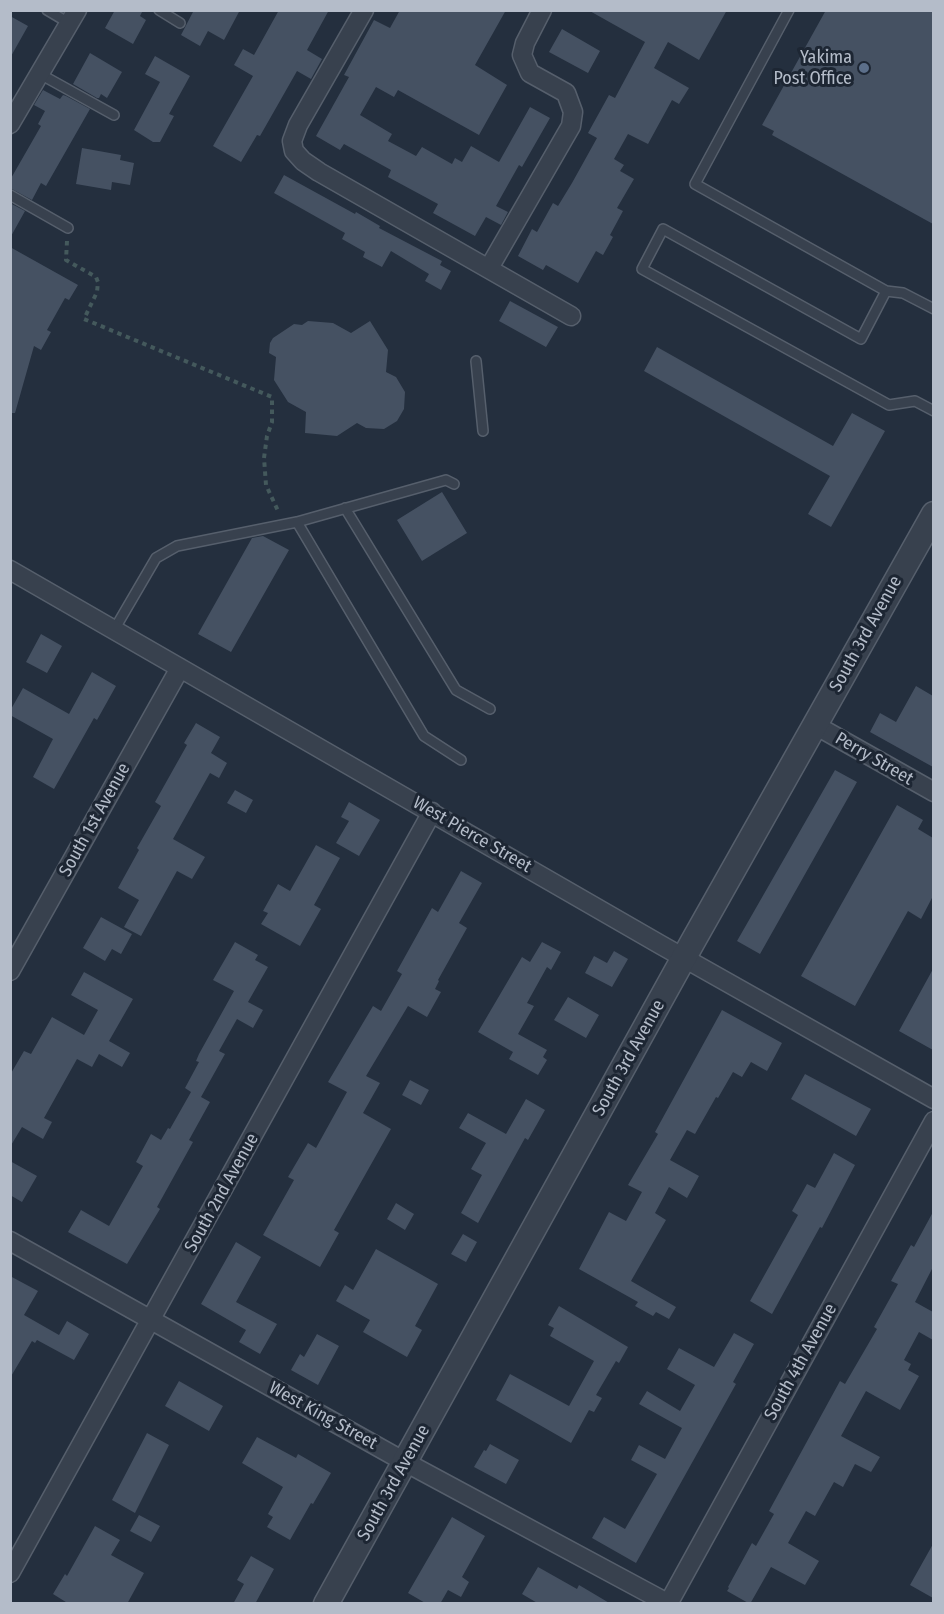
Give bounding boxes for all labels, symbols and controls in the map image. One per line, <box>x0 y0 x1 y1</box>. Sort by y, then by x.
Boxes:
place label: Yakima Post Office <box>773 47 852 90</box>
marker: Yakima Post Office <box>857 61 871 75</box>
street label: South 3rd Avenue <box>825 572 907 696</box>
street label: Perry Street <box>831 728 917 790</box>
street label: South 1st Avenue <box>55 760 135 880</box>
street label: West Pierce Street <box>409 792 535 878</box>
street label: South 3rd Avenue <box>588 996 670 1120</box>
street label: South 2nd Avenue <box>180 1130 264 1256</box>
street label: South 4th Avenue <box>760 1300 842 1424</box>
street label: West King Street <box>265 1377 381 1455</box>
street label: South 3rd Avenue <box>353 1421 435 1545</box>

